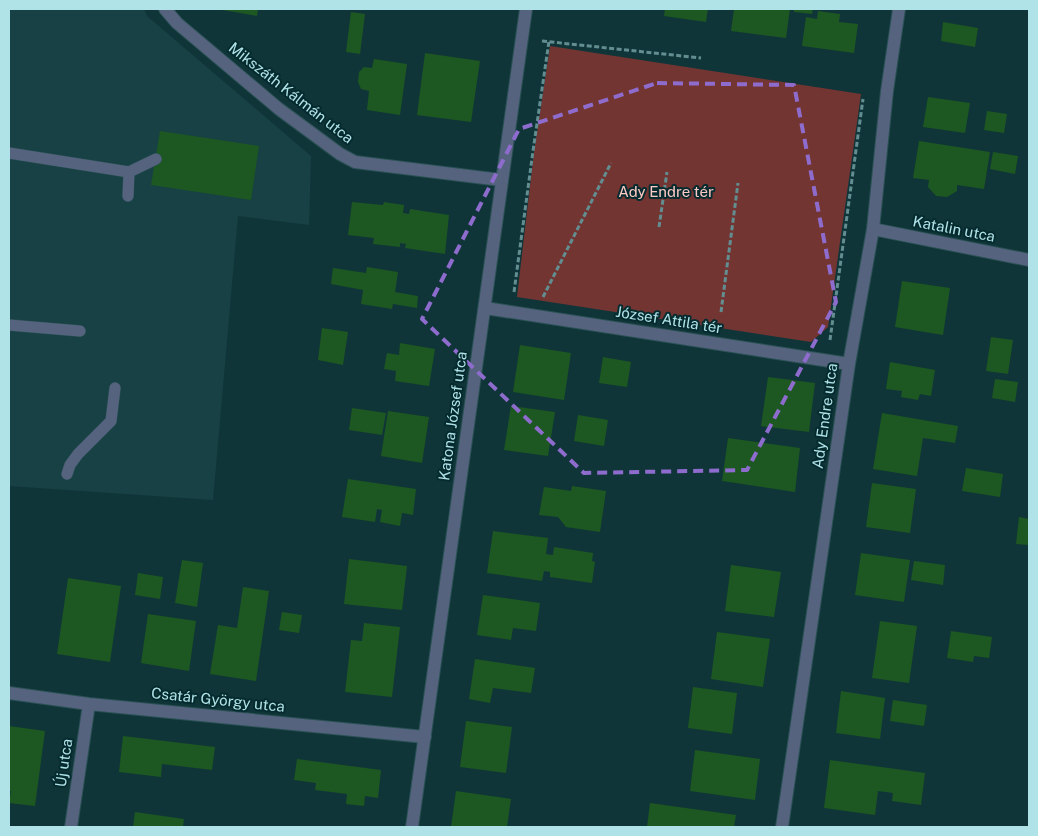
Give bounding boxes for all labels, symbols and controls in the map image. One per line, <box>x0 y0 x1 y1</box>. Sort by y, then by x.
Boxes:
street label: Mikszáth Kálmán utca <box>226 39 357 147</box>
park label: Ady Endre tér <box>618 183 714 200</box>
street label: Katalin utca <box>912 212 997 245</box>
street label: József Attila tér <box>615 303 724 336</box>
street label: Katona József utca <box>435 350 470 482</box>
street label: Ady Endre utca <box>809 362 840 470</box>
street label: Csatár György utca <box>150 684 286 715</box>
street label: Új utca <box>51 737 75 788</box>

